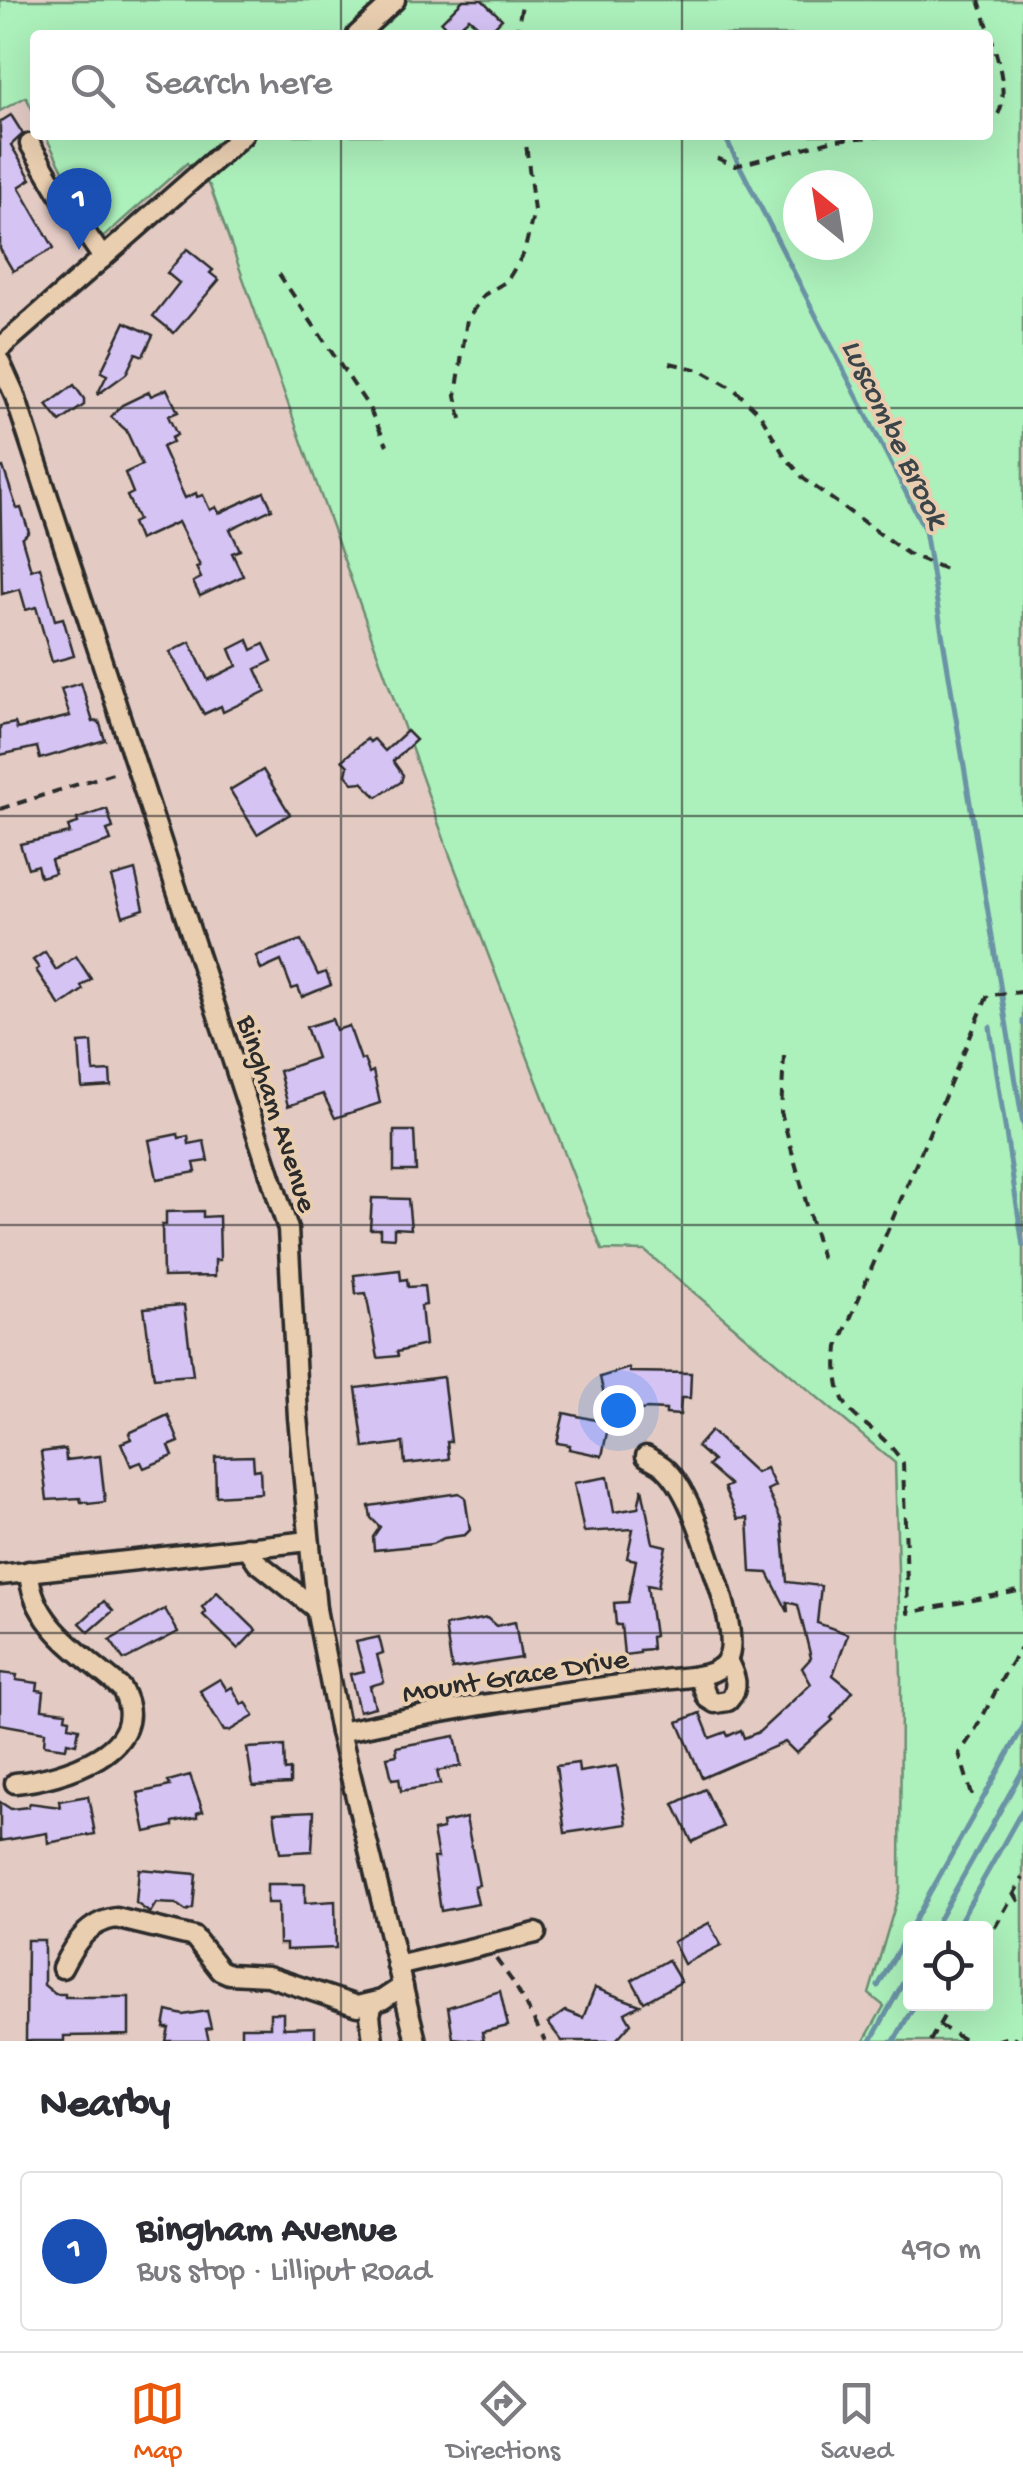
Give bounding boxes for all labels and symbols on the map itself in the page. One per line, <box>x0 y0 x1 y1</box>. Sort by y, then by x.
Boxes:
pin: 1 <box>46 168 112 250</box>
north arrow <box>783 170 873 260</box>
water label: Luscombe Brook <box>831 334 956 537</box>
street label: Bingham Avenue <box>226 1011 323 1218</box>
your location <box>593 1385 644 1436</box>
street label: Mount Grace Drive <box>400 1643 632 1714</box>

